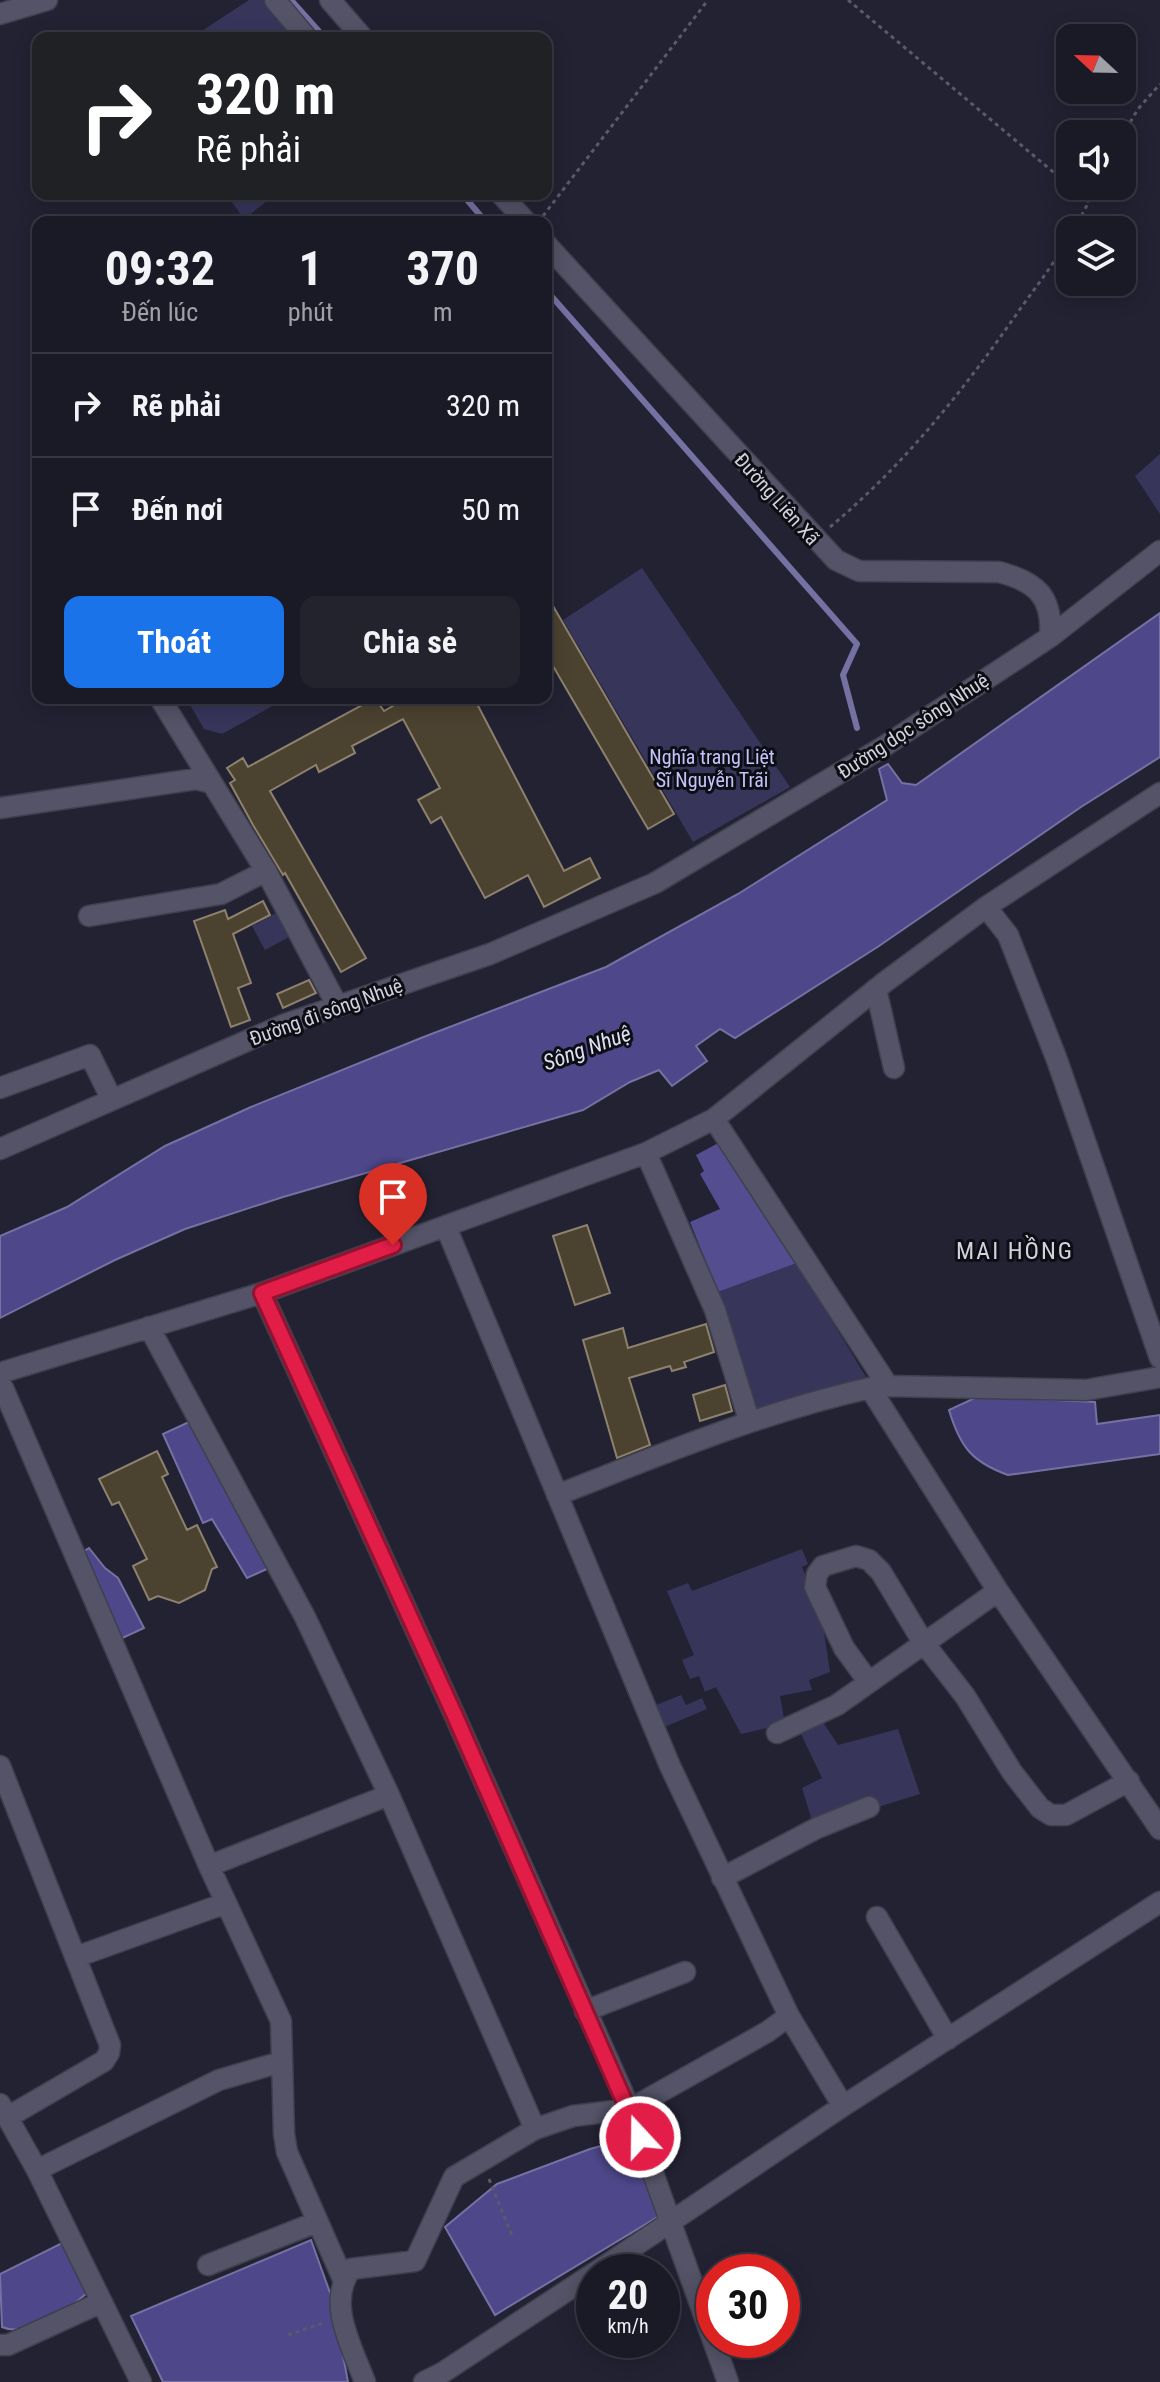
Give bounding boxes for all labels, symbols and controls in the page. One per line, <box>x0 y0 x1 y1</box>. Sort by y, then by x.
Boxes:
north arrow <box>1056 24 1136 104</box>
map controls <box>1056 24 1136 296</box>
text: 320 m <box>196 62 335 128</box>
icon: right <box>64 64 168 168</box>
button: sound <box>1056 120 1136 200</box>
text: Rẽ phải <box>196 129 301 171</box>
button: layers <box>1056 216 1136 296</box>
text: 09:32 <box>105 240 215 297</box>
text: 1 <box>299 240 323 297</box>
text: 370 <box>406 240 479 297</box>
text: Đến lúc <box>122 297 198 327</box>
text: phút <box>288 297 333 327</box>
text: m <box>433 297 453 327</box>
icon: right <box>64 383 108 427</box>
text: Rẽ phải <box>132 388 221 423</box>
text: 320 m <box>446 388 520 423</box>
street label: Đường Liên Xã <box>730 448 824 550</box>
icon: arrive <box>64 487 108 531</box>
text: Đến nơi <box>132 492 223 527</box>
text: 50 m <box>461 492 520 527</box>
button: Thoát <box>64 596 284 688</box>
button: Chia sẻ <box>300 596 520 688</box>
street label: Đường dọc sông Nhuệ <box>833 668 993 784</box>
park label: Nghĩa trang Liệt Sĩ Nguyễn Trãi <box>649 745 775 792</box>
street label: Đường đi sông Nhuệ <box>246 973 406 1051</box>
water label: Sông Nhuệ <box>540 1021 634 1075</box>
pin <box>359 1163 427 1245</box>
icon: arrive <box>371 1175 415 1219</box>
district label: MAI HỒNG <box>956 1235 1074 1265</box>
position arrow <box>598 2095 682 2179</box>
speed limit sign: 30 <box>696 2254 800 2358</box>
text: 20 <box>608 2272 648 2319</box>
text: km/h <box>607 2314 649 2338</box>

